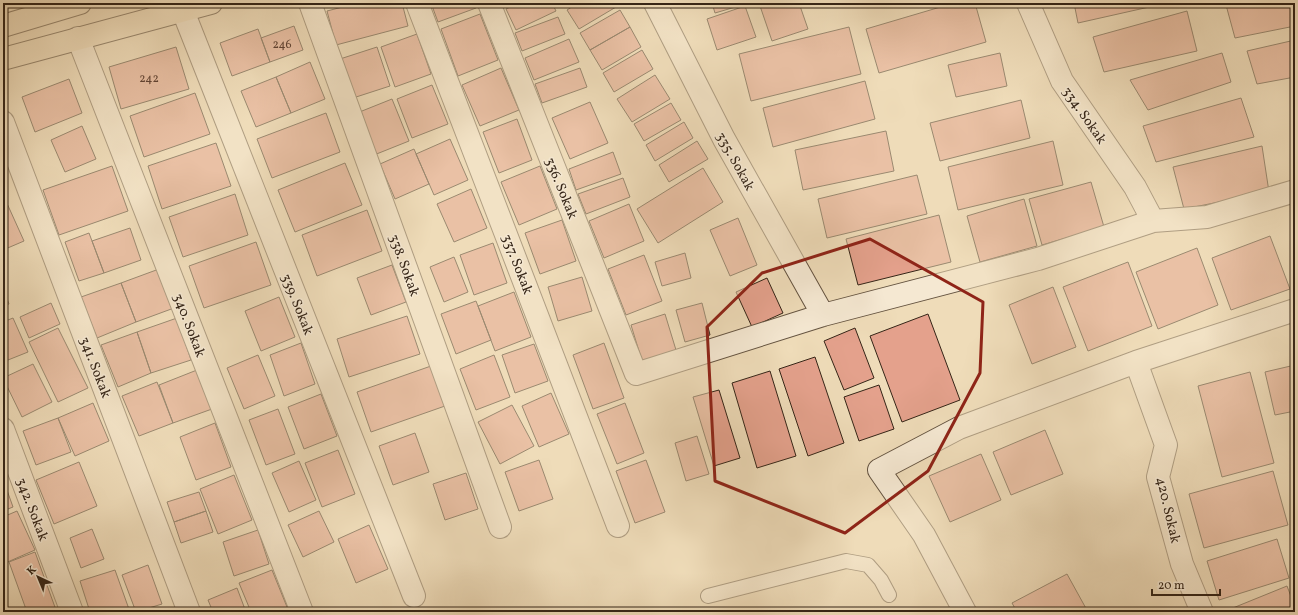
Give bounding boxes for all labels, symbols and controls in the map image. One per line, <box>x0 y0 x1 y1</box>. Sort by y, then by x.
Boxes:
house number: 246 <box>272 37 292 53</box>
house number: 242 <box>139 71 159 87</box>
street label: 334. Sokak <box>1057 83 1111 149</box>
street label: 335. Sokak <box>711 129 759 195</box>
street label: 336. Sokak <box>540 155 582 222</box>
street label: 338. Sokak <box>384 232 424 300</box>
street label: 337. Sokak <box>496 232 537 298</box>
street label: 339. Sokak <box>276 271 318 338</box>
street label: 340. Sokak <box>168 291 210 361</box>
street label: 341. Sokak <box>74 334 115 401</box>
street label: 342. Sokak <box>11 475 53 544</box>
street label: 420. Sokak <box>1151 475 1184 546</box>
north arrow <box>18 557 58 597</box>
text: K <box>24 563 40 579</box>
scale bar <box>1152 571 1220 597</box>
text: 20 m <box>1158 578 1185 594</box>

